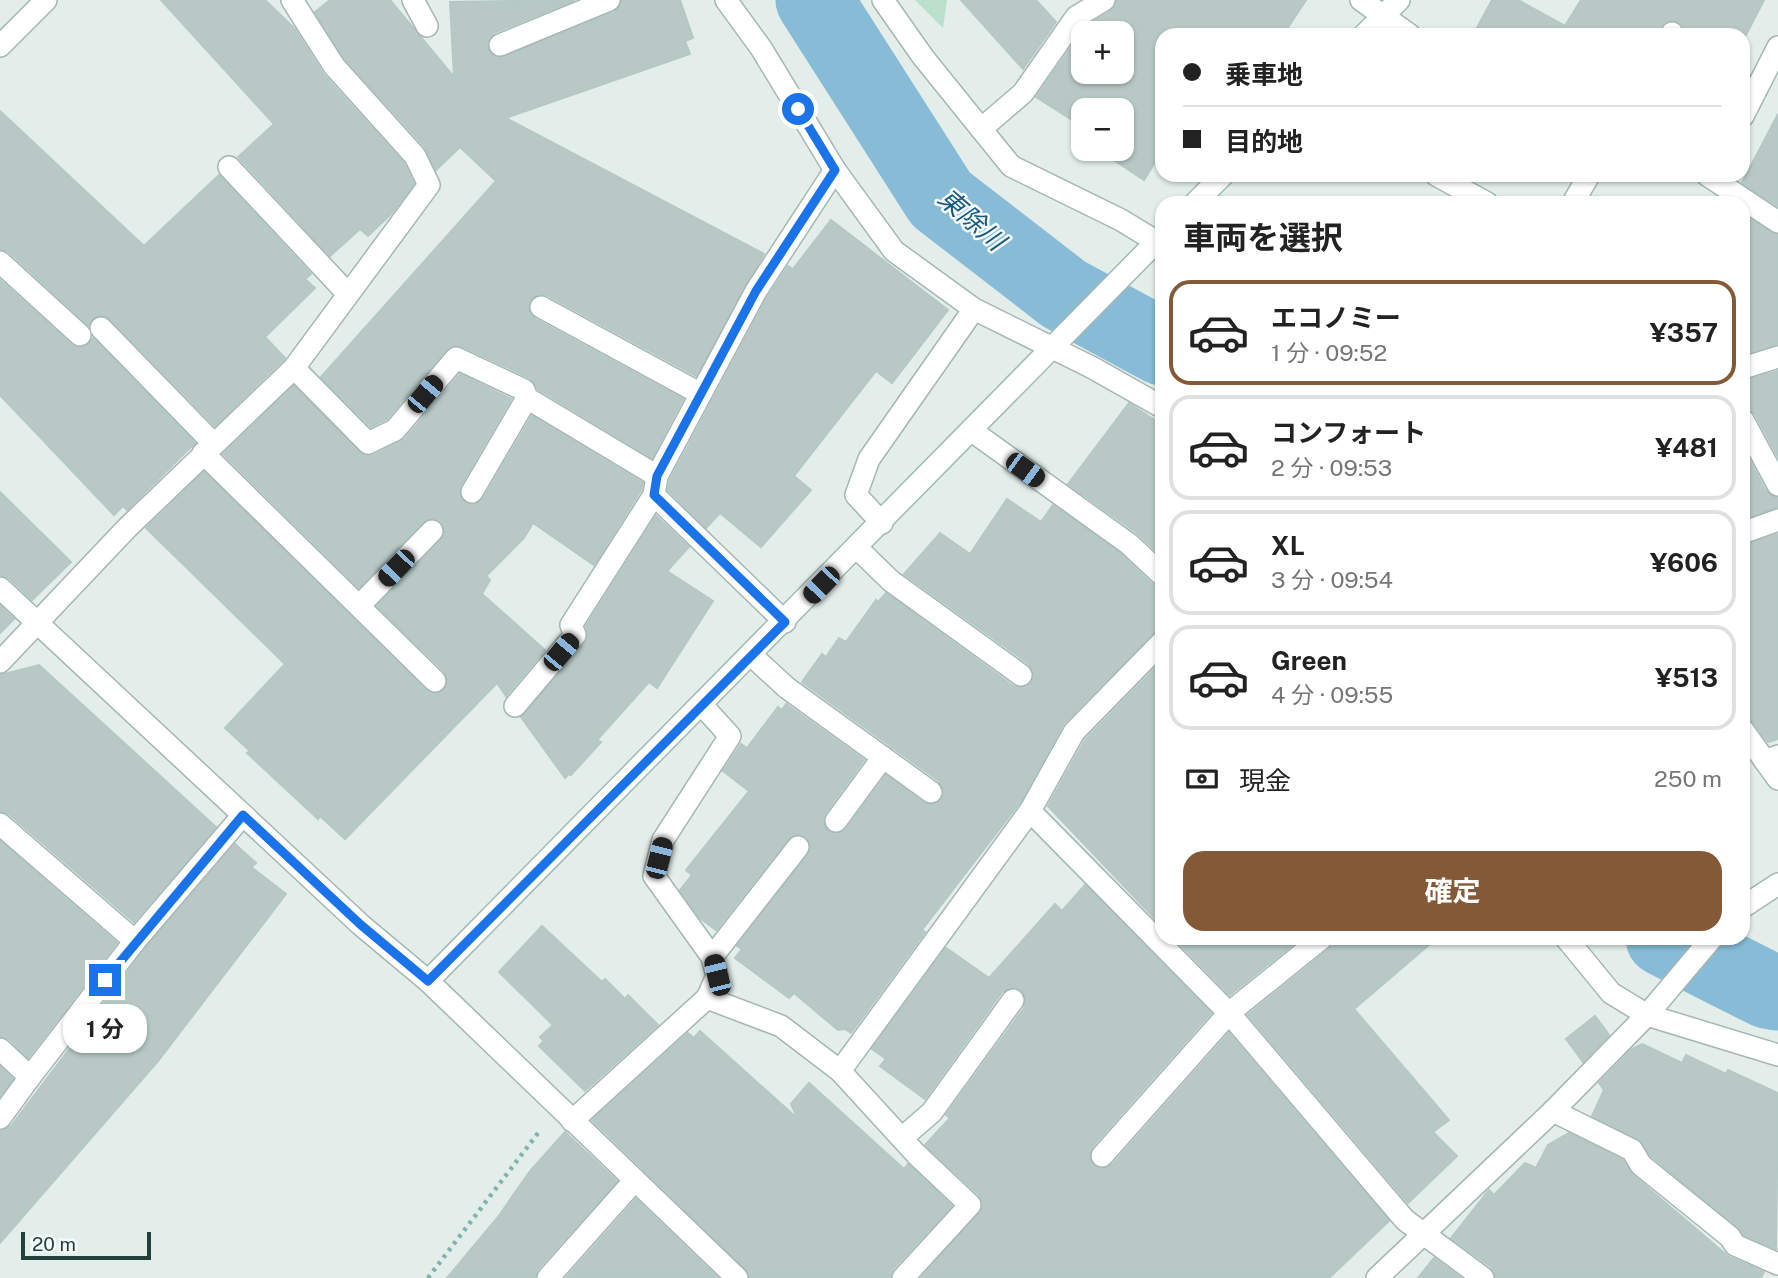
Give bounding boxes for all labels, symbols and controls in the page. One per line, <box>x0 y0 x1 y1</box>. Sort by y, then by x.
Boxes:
map controls <box>1071 21 1134 161</box>
button: + <box>1071 21 1134 84</box>
text: 乗車地 <box>1225 59 1303 90</box>
route start <box>782 93 814 125</box>
button: − <box>1071 98 1134 161</box>
text: 目的地 <box>1225 126 1303 157</box>
water label: 東除川 <box>932 182 1014 258</box>
text: 車両を選択 <box>1183 219 1343 256</box>
icon: car <box>1187 301 1250 364</box>
text: エコノミー <box>1271 302 1401 333</box>
text: ¥357 <box>1650 317 1718 348</box>
text: 1 分 · 09:52 <box>1271 339 1387 366</box>
car <box>404 371 447 417</box>
icon: car <box>1187 416 1250 479</box>
text: コンフォート <box>1271 417 1426 448</box>
text: ¥481 <box>1655 432 1718 463</box>
car <box>1002 449 1049 491</box>
text: 2 分 · 09:53 <box>1271 454 1392 481</box>
text: XL <box>1271 530 1305 561</box>
icon: car <box>1187 531 1250 594</box>
car <box>374 546 419 590</box>
text: ¥606 <box>1650 547 1718 578</box>
car <box>799 563 844 607</box>
text: 3 分 · 09:54 <box>1271 566 1393 593</box>
car <box>540 629 583 675</box>
text: Green <box>1271 645 1347 676</box>
icon: car <box>1187 646 1250 709</box>
text: ¥513 <box>1655 662 1718 693</box>
text: 4 分 · 09:55 <box>1271 681 1393 708</box>
icon: cash <box>1183 760 1221 798</box>
text: 現金 <box>1239 765 1291 796</box>
text: 250 m <box>1654 765 1722 792</box>
car <box>644 835 675 881</box>
button: 確定 <box>1183 851 1722 931</box>
car <box>702 952 733 998</box>
route end <box>89 964 121 996</box>
callout: 1 分 <box>63 1004 147 1054</box>
text: 1 分 <box>86 1015 124 1042</box>
scale bar <box>21 1229 150 1261</box>
text: 20 m <box>32 1233 76 1255</box>

